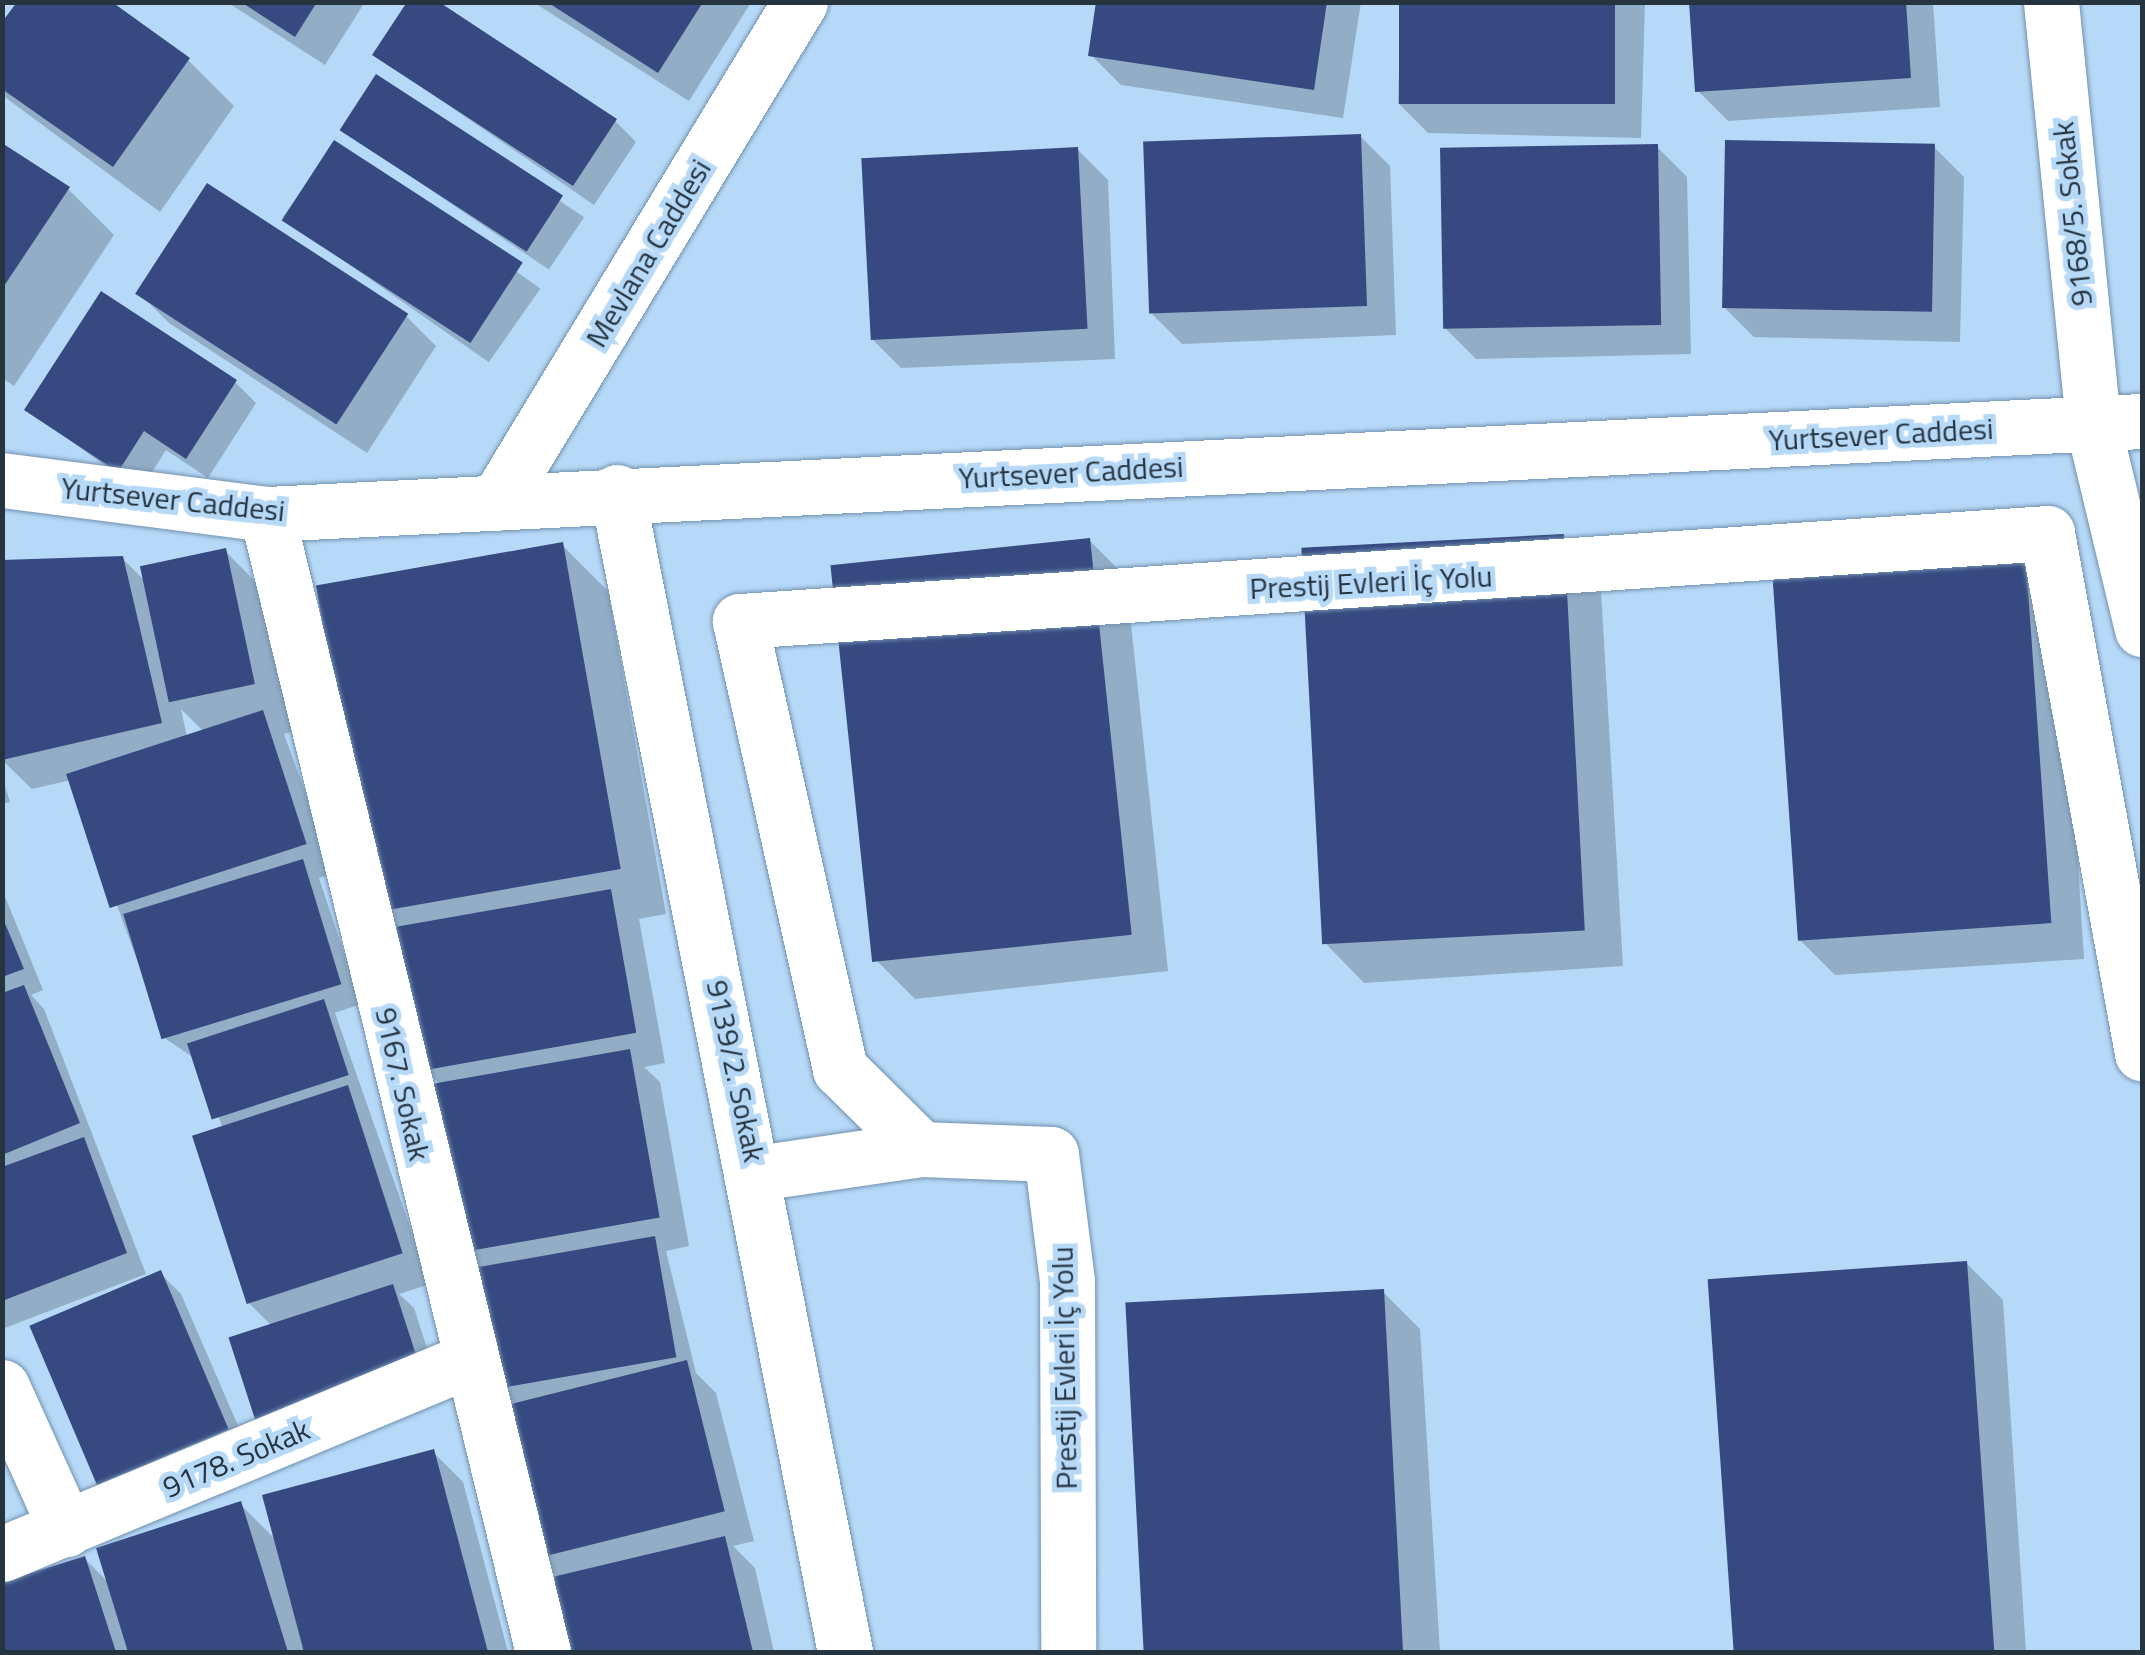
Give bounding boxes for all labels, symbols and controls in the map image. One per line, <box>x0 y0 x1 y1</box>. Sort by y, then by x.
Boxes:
street label: 9168/5. Sokak <box>2044 120 2100 308</box>
street label: Mevlana Caddesi <box>578 153 718 353</box>
street label: Yurtsever Caddesi <box>1768 410 1994 458</box>
street label: Yurtsever Caddesi <box>958 448 1184 496</box>
street label: Yurtsever Caddesi <box>59 469 287 529</box>
street label: Prestij Evleri İç Yolu <box>1249 558 1493 606</box>
street label: 9139/2. Sokak <box>699 977 773 1165</box>
street label: 9167. Sokak <box>368 1004 438 1164</box>
street label: Prestij Evleri İç Yolu <box>1044 1246 1084 1490</box>
street label: 9178. Sokak <box>157 1411 315 1505</box>

